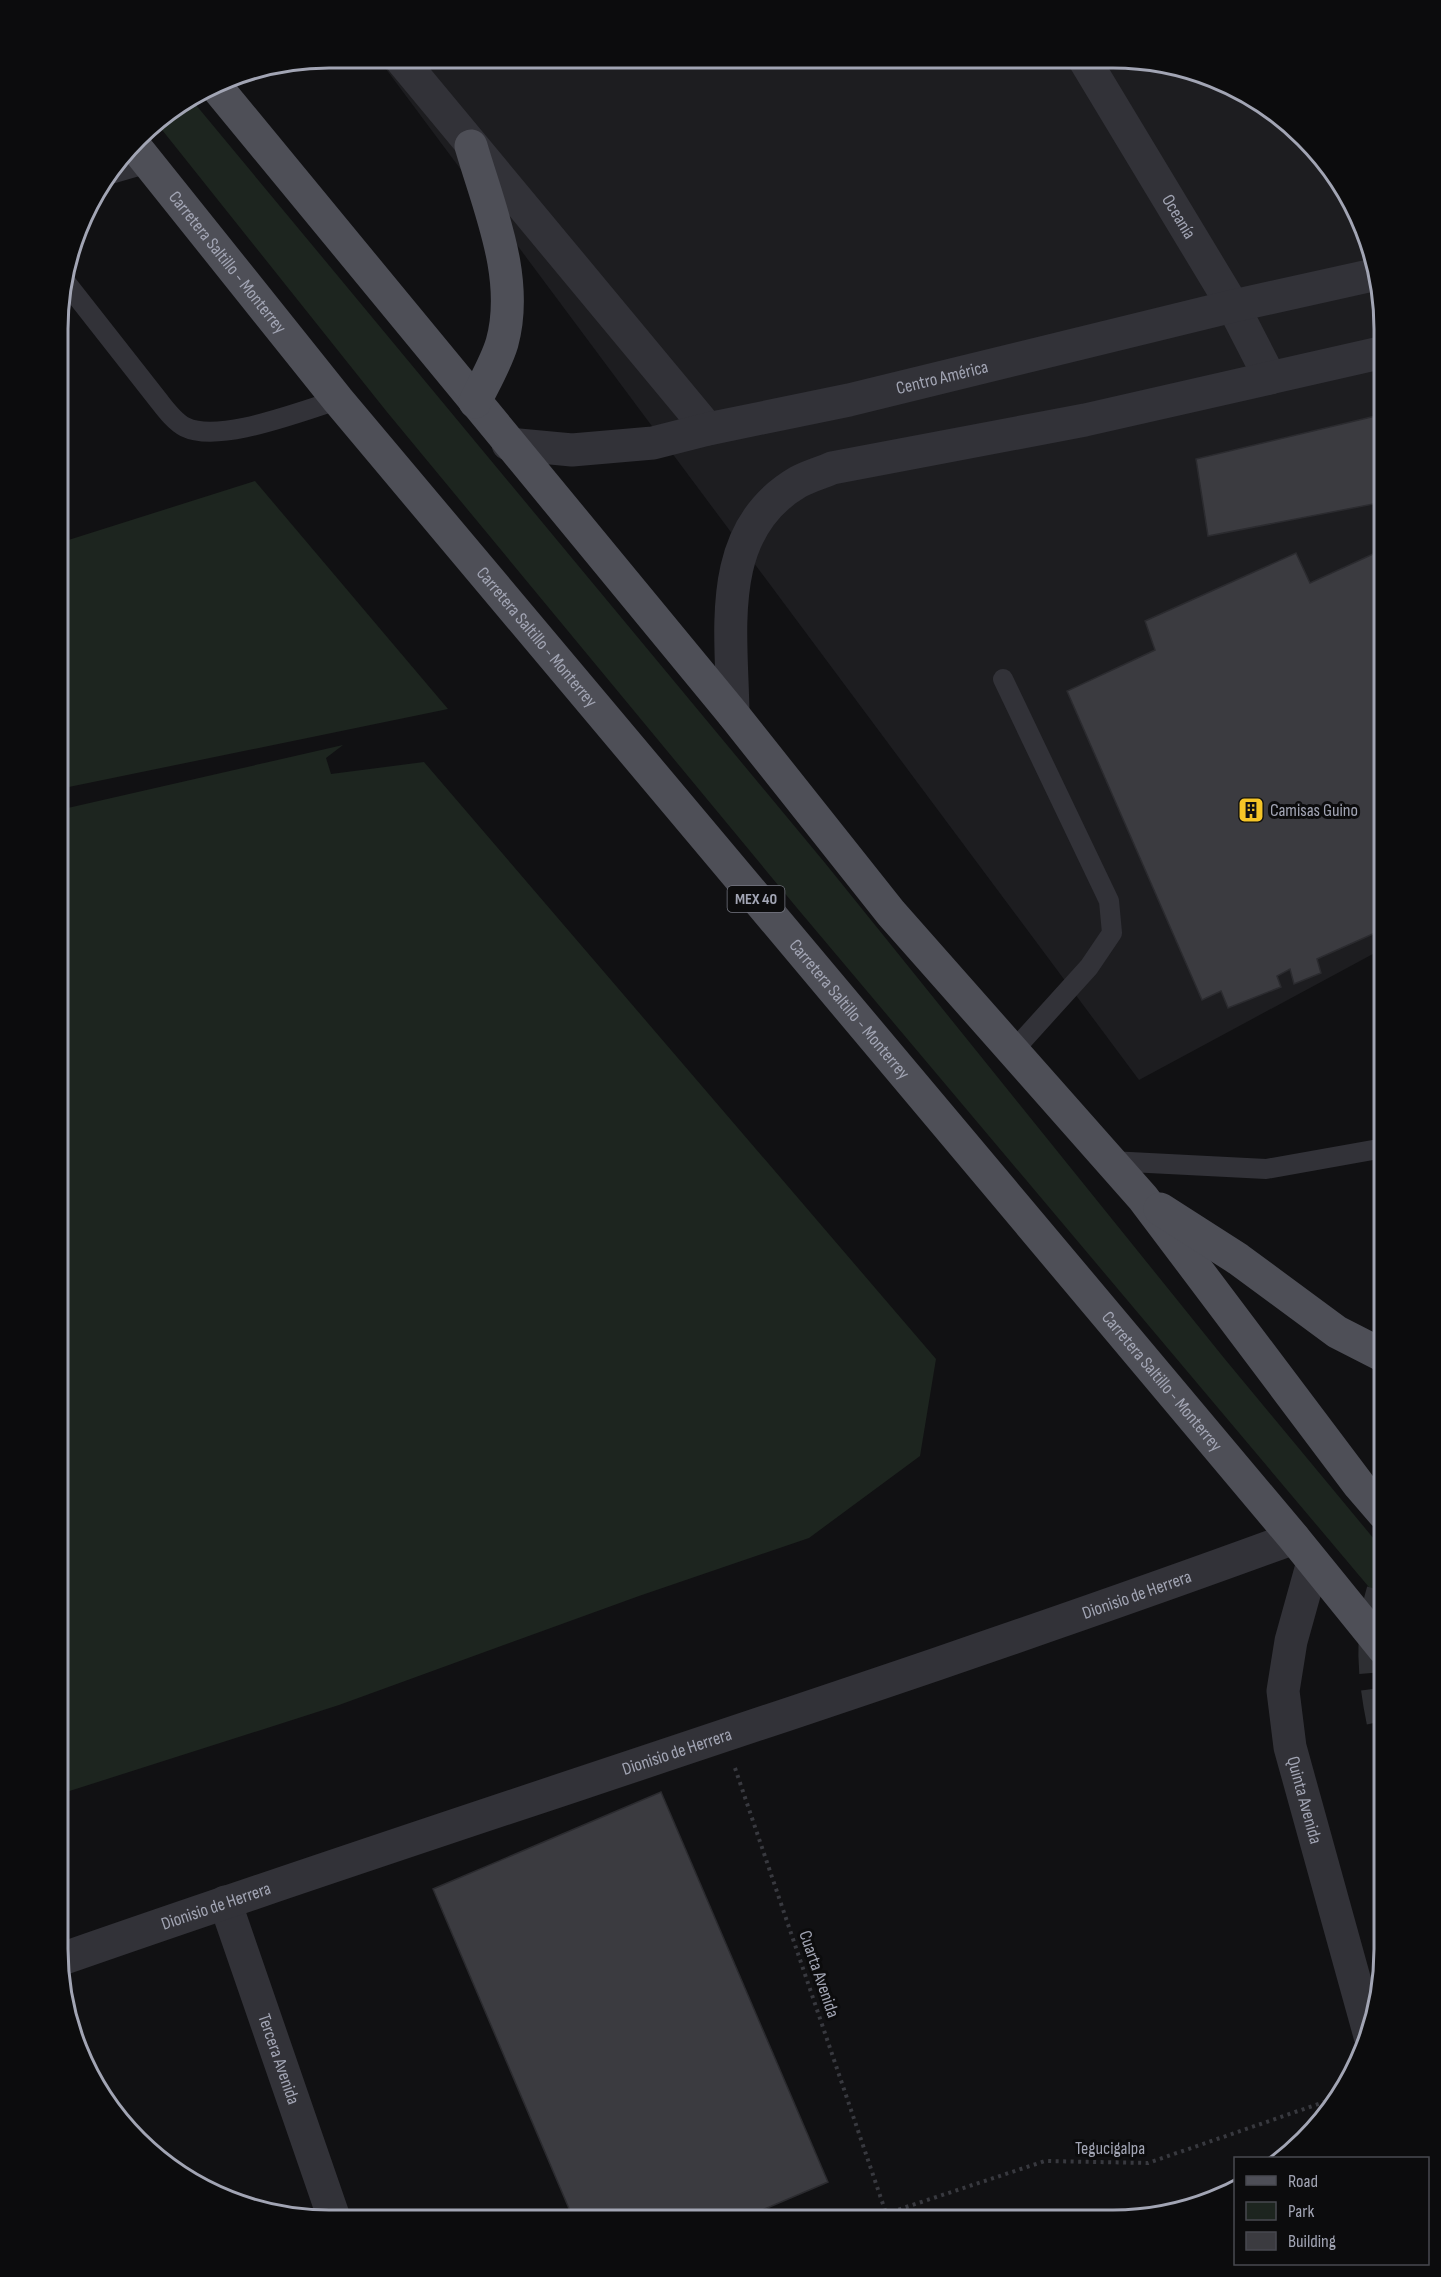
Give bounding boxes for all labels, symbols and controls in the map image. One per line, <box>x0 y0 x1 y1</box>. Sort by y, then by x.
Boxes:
street label: Carretera Saltillo - Monterrey <box>164 187 291 338</box>
street label: Oceanía <box>1158 190 1201 243</box>
street label: Centro América <box>894 356 990 399</box>
street label: Carretera Saltillo - Monterrey <box>472 563 602 711</box>
building icon: Camisas Guino <box>1236 795 1266 825</box>
place label: Camisas Guino <box>1270 800 1358 821</box>
road number: MEX 40 <box>728 886 784 912</box>
street label: Carretera Saltillo - Monterrey <box>785 935 914 1083</box>
street label: Carretera Saltillo - Monterrey <box>1098 1307 1227 1455</box>
street label: Dionisio de Herrera <box>1079 1566 1194 1623</box>
street label: Dionisio de Herrera <box>619 1723 734 1779</box>
street label: Quinta Avenida <box>1283 1754 1327 1846</box>
street label: Dionisio de Herrera <box>158 1877 273 1934</box>
street label: Cuarta Avenida <box>794 1928 844 2020</box>
street label: Tercera Avenida <box>254 2011 304 2107</box>
street label: Tegucigalpa <box>1075 2138 1145 2159</box>
legend <box>1234 2157 1429 2265</box>
text: Road <box>1288 2171 1318 2192</box>
text: Park <box>1288 2201 1314 2222</box>
text: Building <box>1288 2231 1336 2252</box>

